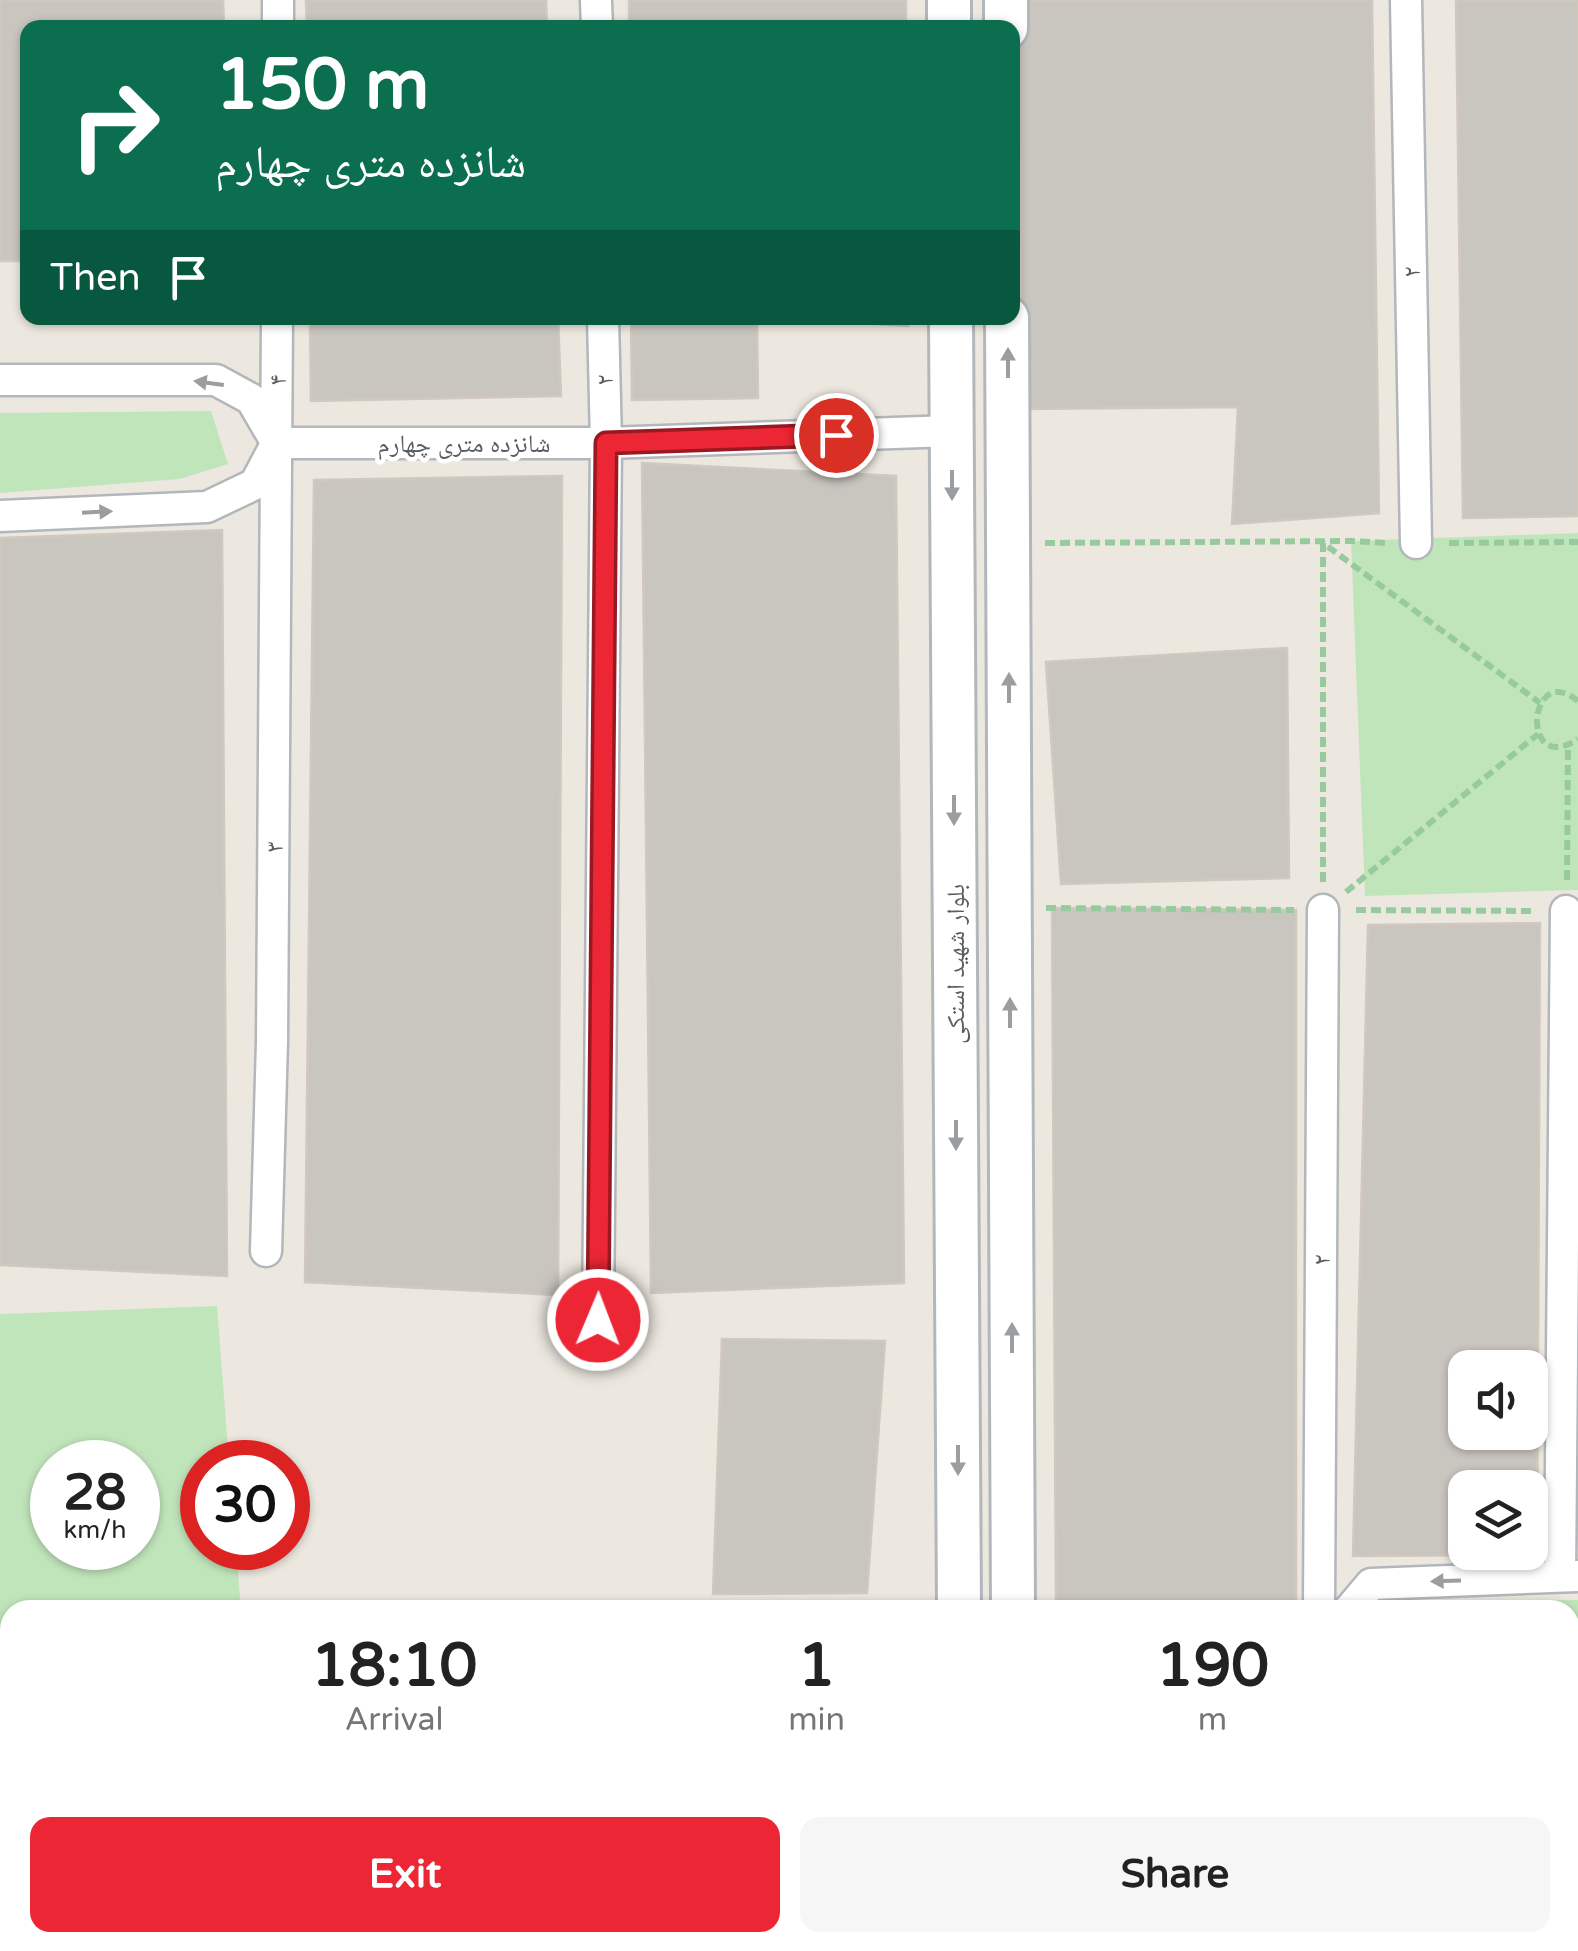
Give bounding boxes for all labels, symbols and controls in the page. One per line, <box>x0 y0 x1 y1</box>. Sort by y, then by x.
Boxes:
text: 150 m <box>215 44 429 128</box>
icon: right <box>50 60 180 190</box>
text: شانزده متری چهارم <box>215 136 526 190</box>
icon: arrive <box>161 250 216 305</box>
text: Then <box>50 255 141 301</box>
street label: ۲ <box>1397 266 1427 278</box>
one-way arrow <box>1000 346 1016 378</box>
one-way arrow <box>193 374 224 390</box>
street label: ۴ <box>263 374 293 386</box>
street label: ۲ <box>590 374 620 386</box>
pin <box>794 393 879 478</box>
icon: arrive <box>809 408 864 463</box>
street label: شانزده متری چهارم <box>378 429 550 460</box>
one-way arrow <box>944 469 960 501</box>
one-way arrow <box>82 503 114 519</box>
one-way arrow <box>1001 671 1017 703</box>
one-way arrow <box>946 794 962 826</box>
street label: ۳ <box>260 841 290 853</box>
street label: بلوار شهید استکی <box>941 884 971 1044</box>
one-way arrow <box>1002 996 1018 1028</box>
one-way arrow <box>948 1119 964 1151</box>
street label: ۲ <box>1307 1254 1337 1266</box>
position arrow <box>546 1268 650 1372</box>
one-way arrow <box>1004 1321 1020 1353</box>
map controls <box>1448 1350 1548 1570</box>
button: sound <box>1448 1350 1548 1450</box>
speed limit sign: 30 <box>180 1440 310 1570</box>
one-way arrow <box>950 1444 966 1476</box>
text: 28 <box>64 1463 126 1523</box>
button: layers <box>1448 1470 1548 1570</box>
text: km/h <box>64 1515 126 1545</box>
one-way arrow <box>1429 1573 1461 1589</box>
text: 18:10 <box>311 1630 477 1702</box>
text: 1 <box>798 1630 835 1702</box>
text: 190 <box>1156 1630 1269 1702</box>
text: Arrival <box>345 1701 444 1739</box>
text: min <box>788 1701 845 1739</box>
text: m <box>1198 1701 1227 1739</box>
button: Exit <box>30 1817 780 1932</box>
button: Share <box>800 1817 1550 1932</box>

